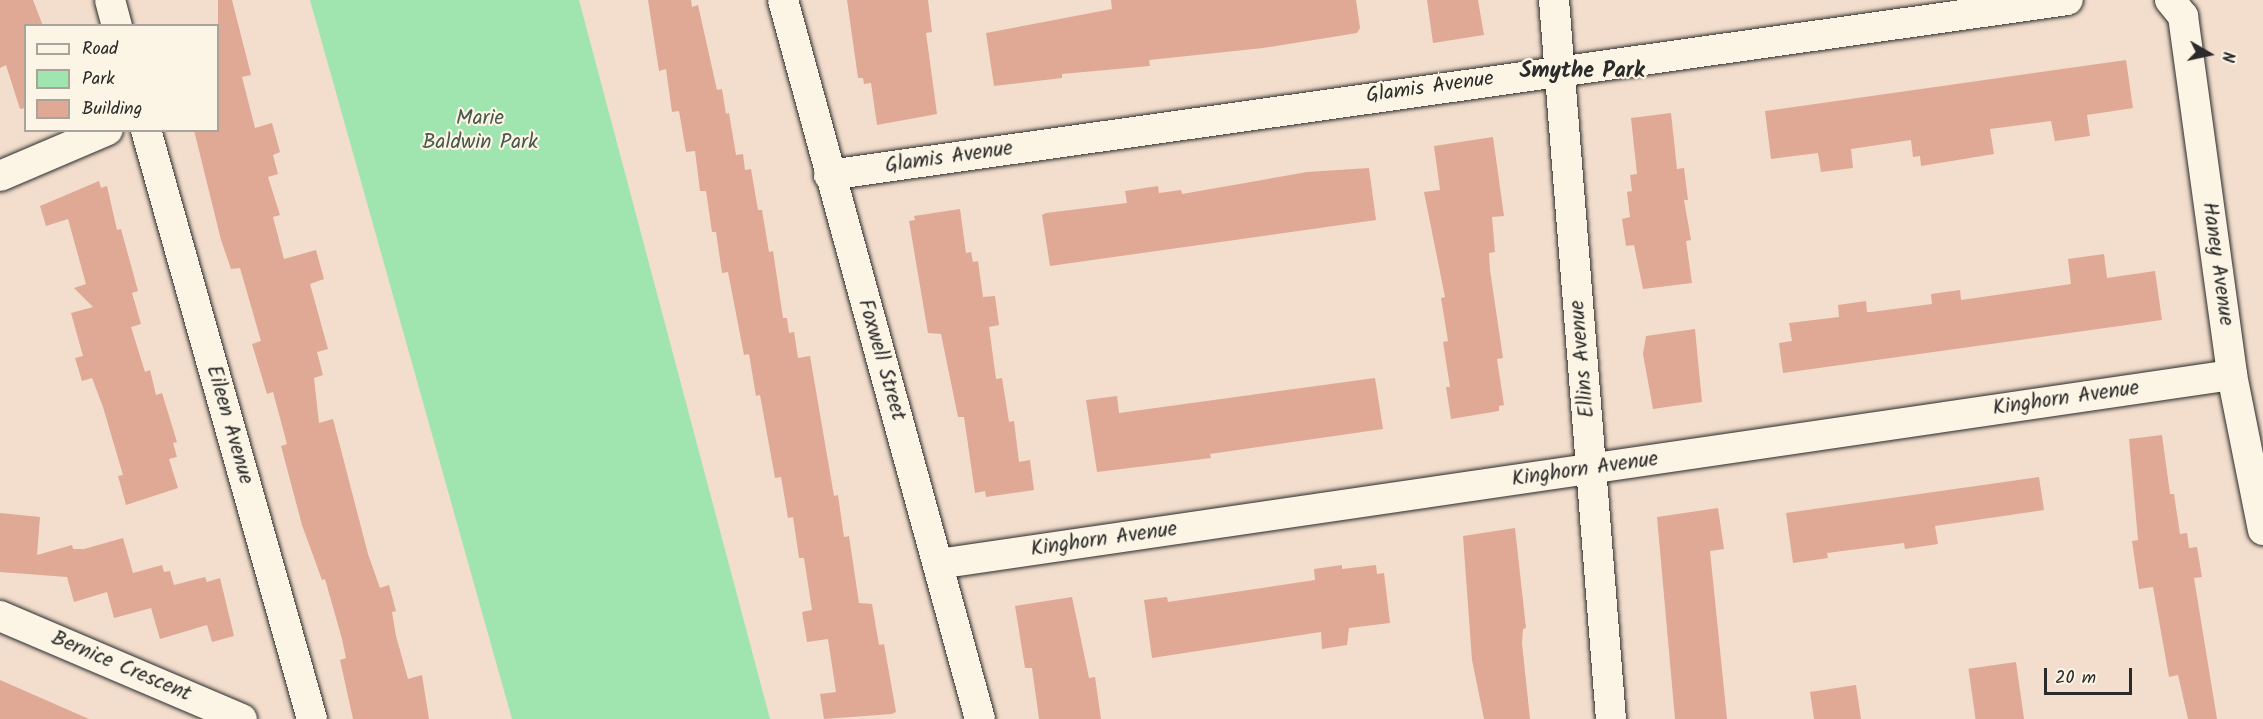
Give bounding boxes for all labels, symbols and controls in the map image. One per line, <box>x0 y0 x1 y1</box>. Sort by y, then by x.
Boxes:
legend <box>24 24 219 132</box>
north arrow <box>2179 24 2239 84</box>
text: Road <box>82 35 118 64</box>
text: N <box>2214 50 2240 64</box>
district label: Smythe Park <box>1519 59 1645 85</box>
text: Park <box>82 65 115 94</box>
street label: Glamis Avenue <box>1365 67 1495 109</box>
text: Building <box>82 95 142 124</box>
park label: Marie Baldwin Park <box>422 106 538 156</box>
street label: Glamis Avenue <box>884 137 1014 179</box>
street label: Haney Avenue <box>2196 201 2238 327</box>
street label: Foxwell Street <box>852 296 910 424</box>
street label: Ellins Avenue <box>1565 299 1601 419</box>
street label: Eileen Avenue <box>200 363 258 487</box>
street label: Kinghorn Avenue <box>1991 376 2141 422</box>
street label: Kinghorn Avenue <box>1510 447 1660 493</box>
street label: Kinghorn Avenue <box>1029 517 1179 563</box>
street label: Bernice Crescent <box>47 626 195 708</box>
scale bar <box>2047 656 2136 694</box>
text: 20 m <box>2055 664 2096 693</box>

